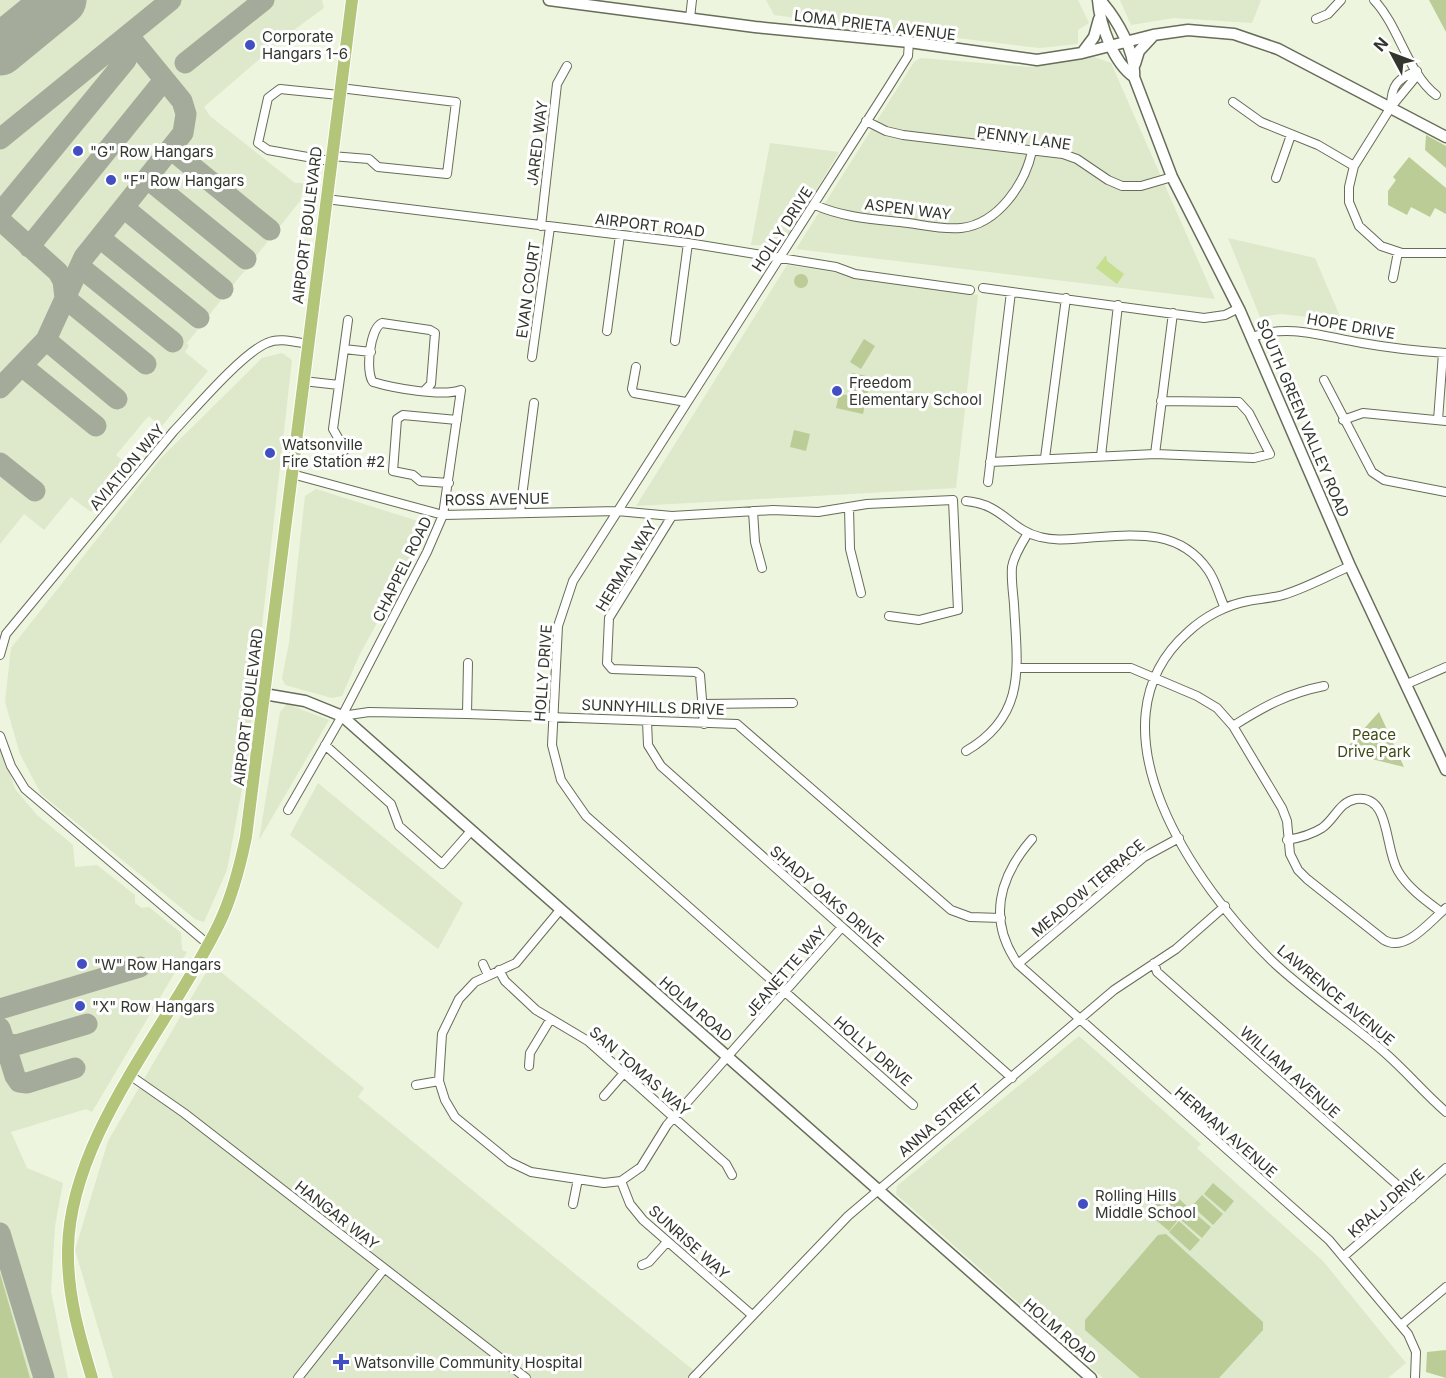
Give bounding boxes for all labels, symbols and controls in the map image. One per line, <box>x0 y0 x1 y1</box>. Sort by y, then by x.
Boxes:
street label: LOMA PRIETA AVENUE <box>793 6 957 44</box>
north arrow <box>1362 24 1422 84</box>
place label: Corporate Hangars 1-6 <box>262 27 348 63</box>
text: N <box>1369 33 1392 55</box>
marker: Corporate Hangars 1-6 <box>243 38 257 52</box>
street label: JARED WAY <box>522 99 552 187</box>
street label: PENNY LANE <box>976 122 1072 154</box>
place label: "G" Row Hangars <box>90 142 214 161</box>
marker: "G" Row Hangars <box>71 144 85 158</box>
street label: AIRPORT BOULEVARD <box>288 145 326 305</box>
place label: "F" Row Hangars <box>123 171 244 190</box>
marker: "F" Row Hangars <box>104 173 118 187</box>
street label: HOLLY DRIVE <box>748 183 816 275</box>
street label: ASPEN WAY <box>863 194 953 224</box>
street label: AIRPORT ROAD <box>594 209 706 241</box>
street label: EVAN COURT <box>512 241 544 339</box>
street label: HOPE DRIVE <box>1305 309 1397 343</box>
street label: SOUTH GREEN VALLEY ROAD <box>1253 316 1353 520</box>
place label: Freedom Elementary School <box>849 373 982 409</box>
marker: Freedom Elementary School <box>830 384 844 398</box>
street label: AVIATION WAY <box>85 420 169 514</box>
place label: Watsonville Fire Station #2 <box>282 435 385 471</box>
marker: Watsonville Fire Station #2 <box>263 446 277 460</box>
street label: ROSS AVENUE <box>444 489 550 509</box>
street label: CHAPPEL ROAD <box>368 513 436 625</box>
street label: HERMAN WAY <box>591 517 661 615</box>
street label: HOLLY DRIVE <box>530 624 556 722</box>
street label: AIRPORT BOULEVARD <box>229 627 267 787</box>
street label: SUNNYHILLS DRIVE <box>581 695 725 719</box>
park label: Peace Drive Park <box>1337 725 1412 761</box>
street label: MEADOW TERRACE <box>1027 835 1149 941</box>
street label: SHADY OAKS DRIVE <box>766 841 888 951</box>
street label: JEANETTE WAY <box>741 922 831 1020</box>
street label: LAWRENCE AVENUE <box>1274 940 1398 1050</box>
place label: "W" Row Hangars <box>94 955 221 974</box>
marker: "W" Row Hangars <box>75 957 89 971</box>
street label: HOLM ROAD <box>656 972 736 1046</box>
place label: "X" Row Hangars <box>92 997 215 1016</box>
marker: "X" Row Hangars <box>73 999 87 1013</box>
street label: HOLLY DRIVE <box>830 1012 916 1090</box>
street label: SAN TOMAS WAY <box>586 1022 694 1120</box>
street label: WILLIAM AVENUE <box>1236 1022 1344 1122</box>
street label: ANNA STREET <box>894 1079 986 1161</box>
street label: HERMAN AVENUE <box>1171 1082 1281 1182</box>
street label: KRALJ DRIVE <box>1344 1165 1428 1241</box>
street label: HANGAR WAY <box>291 1176 383 1254</box>
place label: Rolling Hills Middle School <box>1095 1186 1196 1222</box>
marker: Rolling Hills Middle School <box>1076 1197 1090 1211</box>
street label: SUNRISE WAY <box>645 1201 733 1283</box>
street label: HOLM ROAD <box>1020 1294 1100 1368</box>
marker: Watsonville Community Hospital <box>332 1353 350 1371</box>
place label: Watsonville Community Hospital <box>354 1353 582 1372</box>

